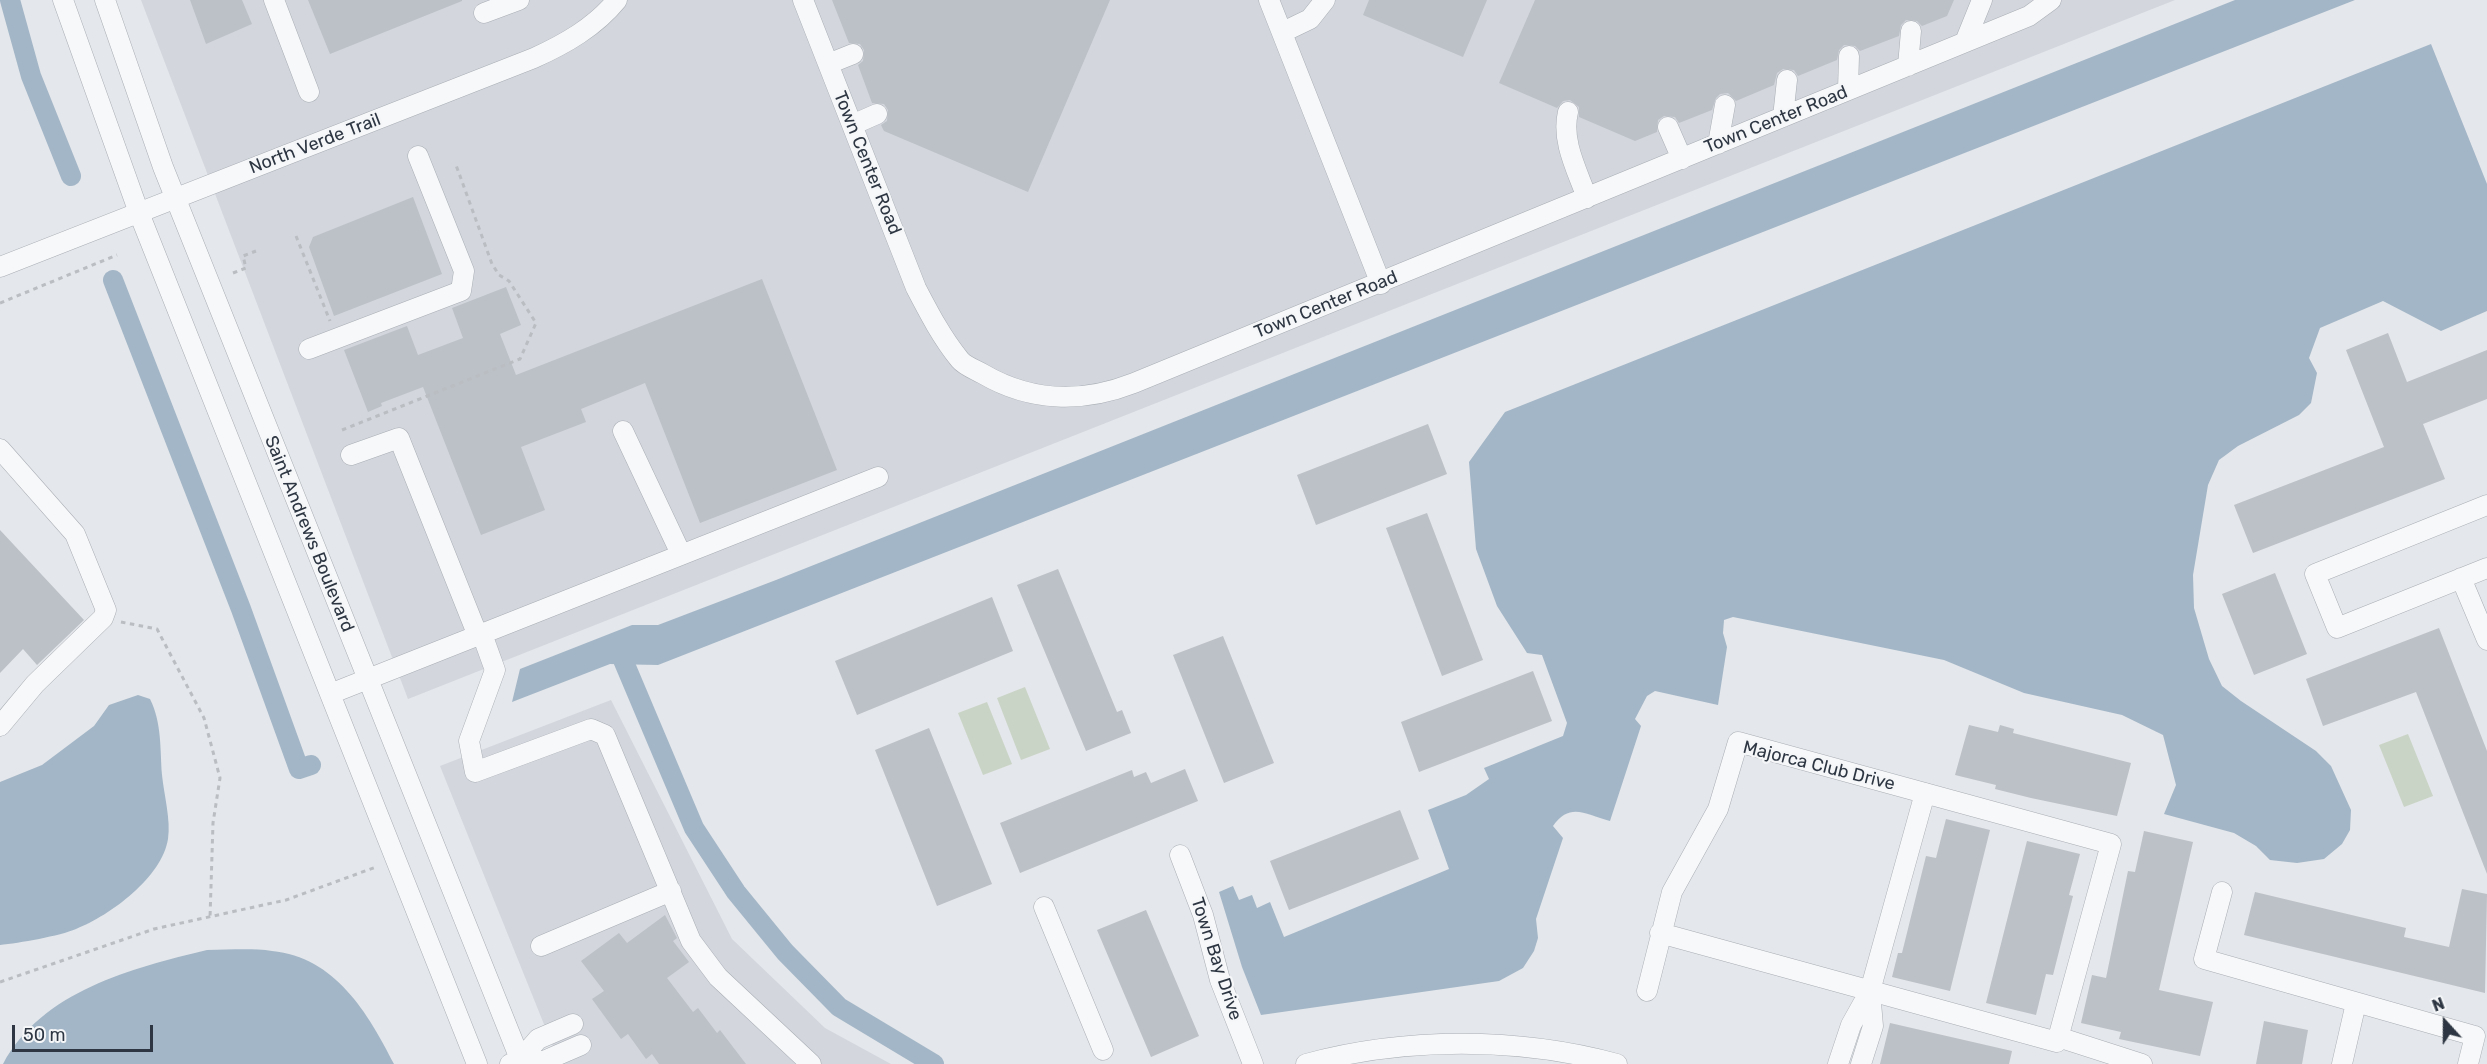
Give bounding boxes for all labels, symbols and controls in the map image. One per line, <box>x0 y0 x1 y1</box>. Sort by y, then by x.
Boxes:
street label: Town Center Road <box>1701 81 1851 159</box>
street label: Town Center Road <box>828 88 906 238</box>
street label: North Verde Trail <box>246 109 384 179</box>
street label: Town Center Road <box>1251 266 1401 344</box>
street label: Saint Andrews Boulevard <box>260 433 358 635</box>
street label: Majorca Club Drive <box>1741 737 1897 795</box>
street label: Town Bay Drive <box>1186 895 1246 1023</box>
north arrow <box>2415 992 2475 1052</box>
text: N <box>2430 994 2447 1016</box>
scale bar <box>15 1013 156 1051</box>
text: 50 m <box>23 1024 66 1046</box>

